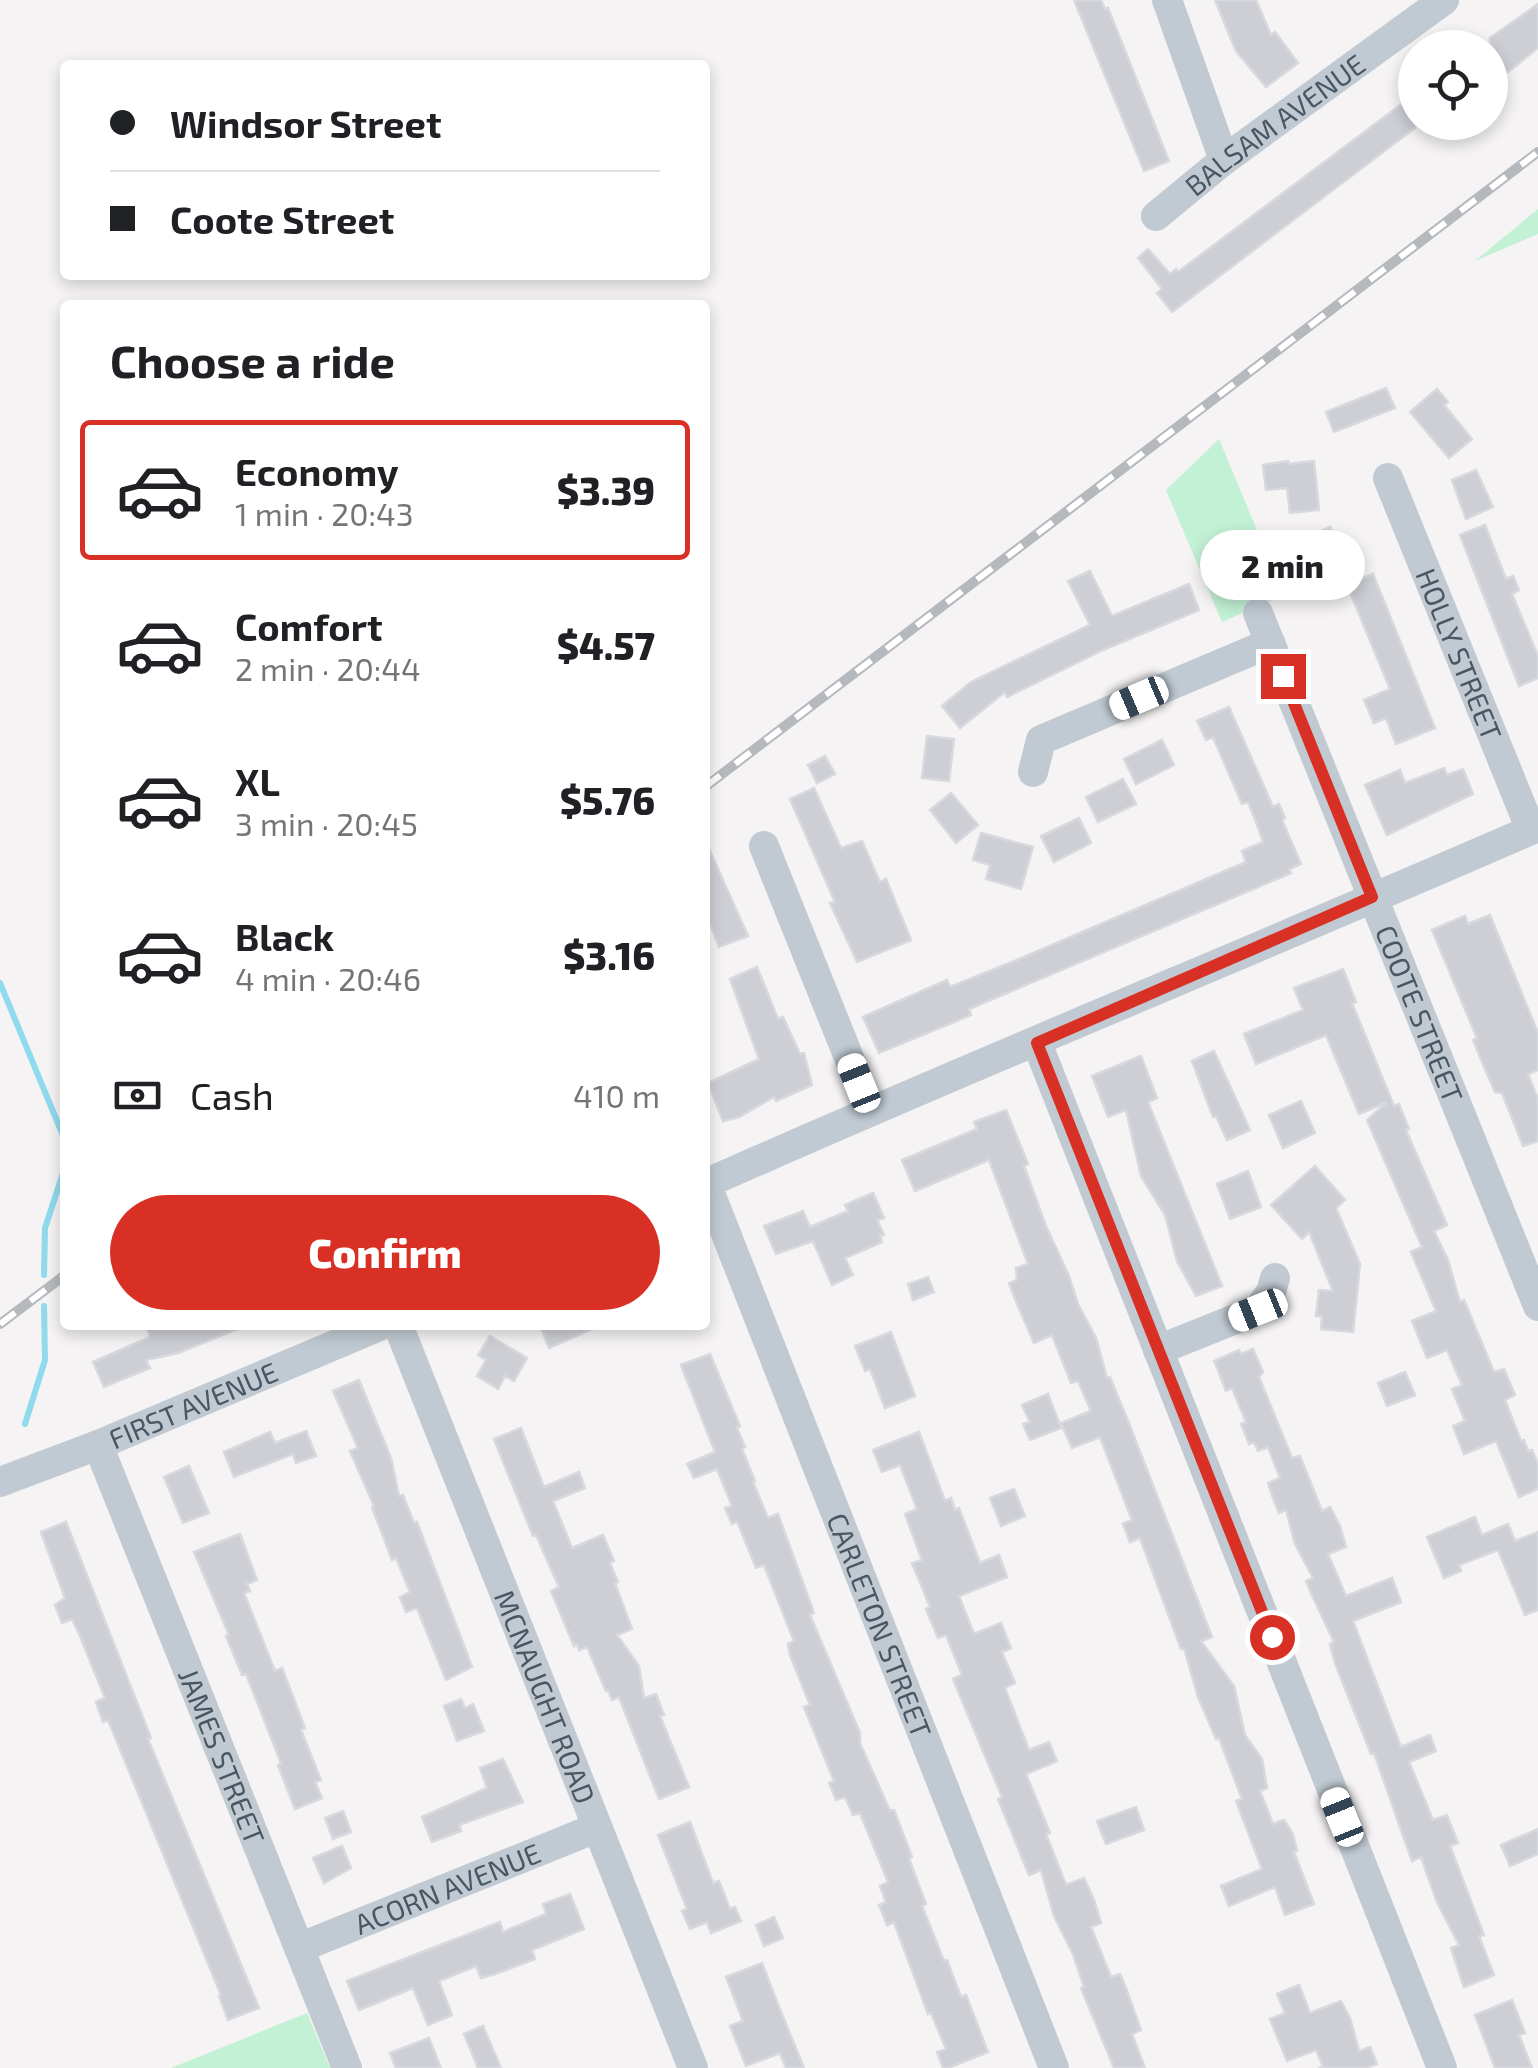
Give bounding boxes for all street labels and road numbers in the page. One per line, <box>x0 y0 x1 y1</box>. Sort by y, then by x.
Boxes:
street label: BALSAM AVENUE <box>1178 46 1371 202</box>
street label: HOLLY STREET <box>1409 563 1510 745</box>
street label: COOTE STREET <box>1369 920 1471 1107</box>
street label: FIRST AVENUE <box>104 1354 283 1456</box>
street label: CARLETON STREET <box>820 1508 939 1742</box>
street label: MCNAUGHT ROAD <box>488 1585 603 1808</box>
street label: JAMES STREET <box>172 1663 273 1849</box>
street label: ACORN AVENUE <box>349 1835 545 1941</box>

